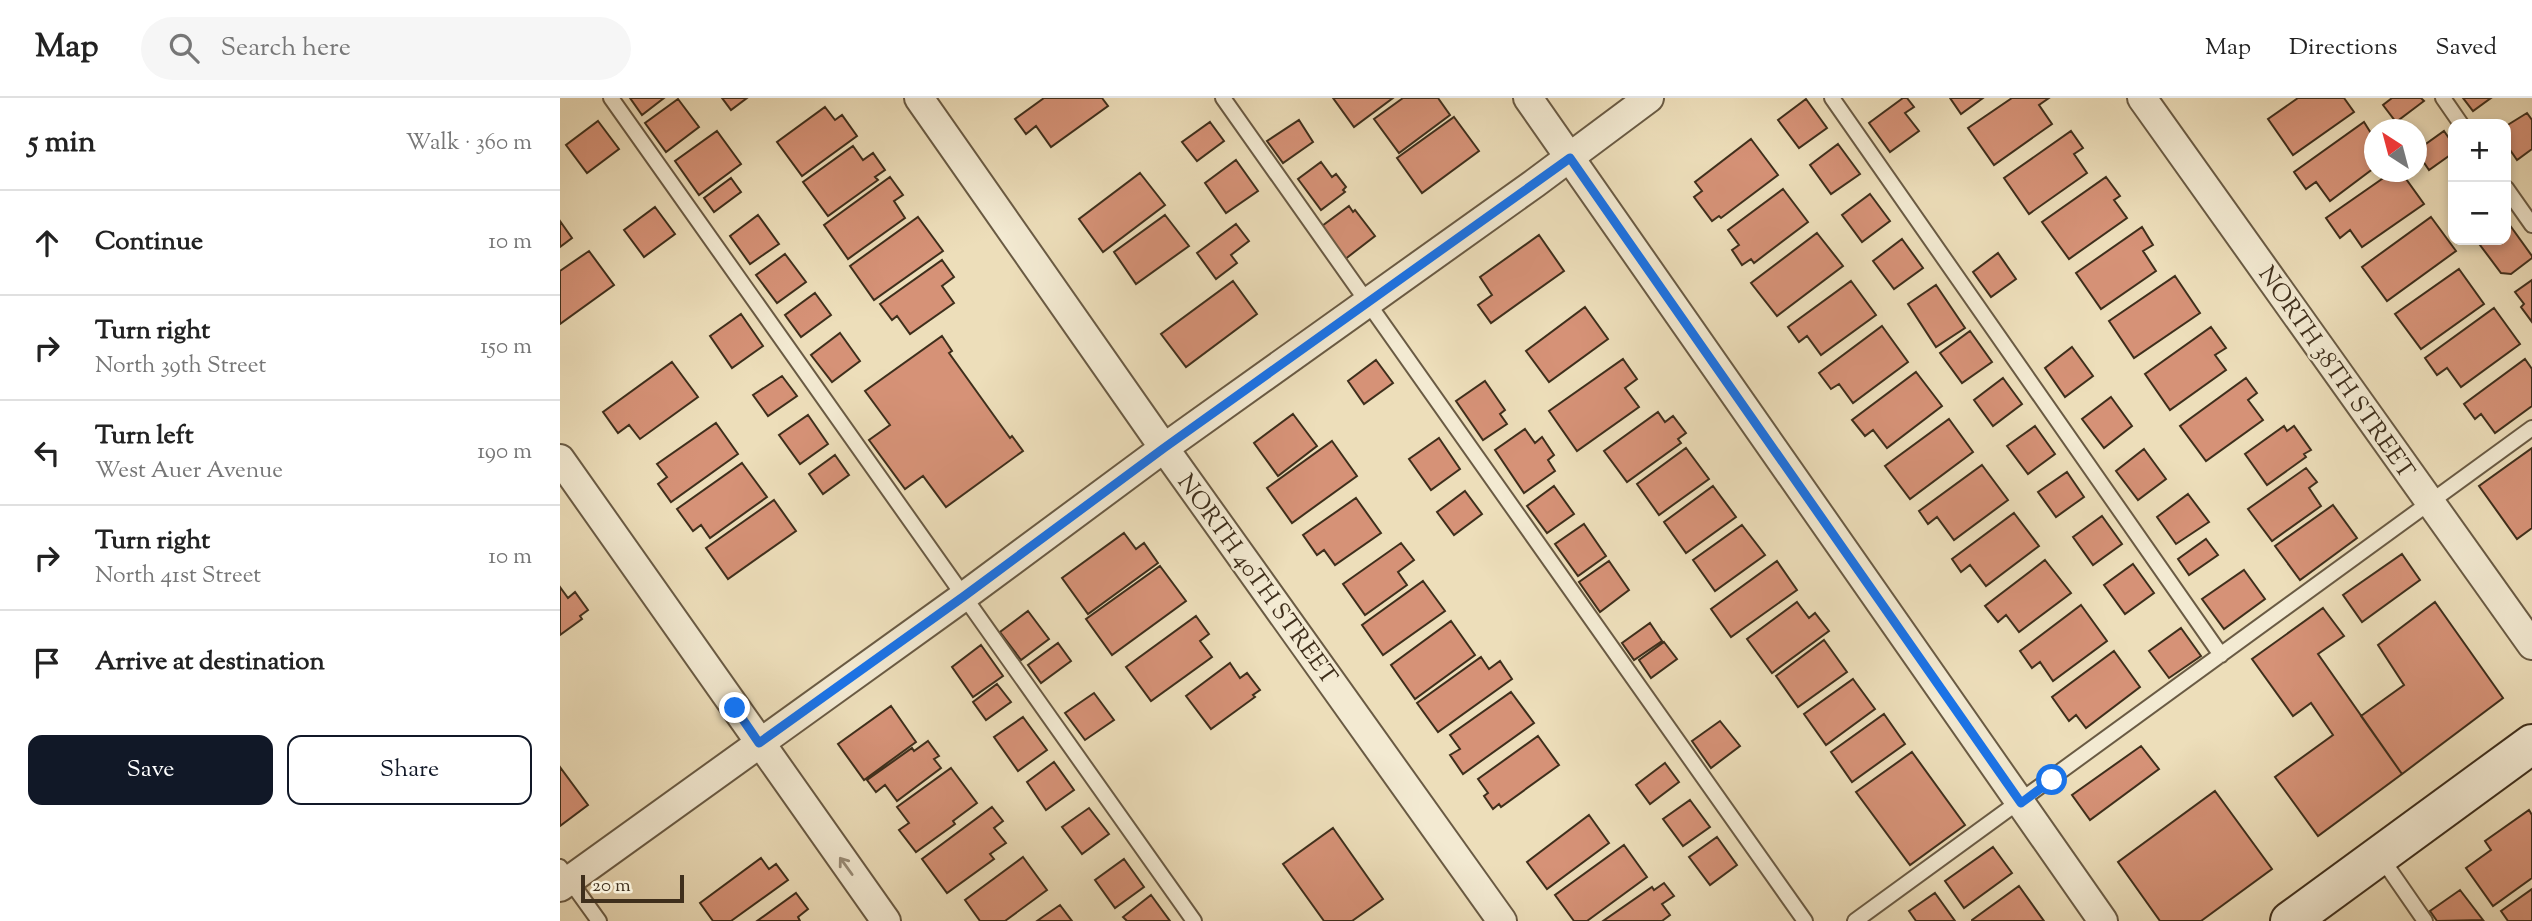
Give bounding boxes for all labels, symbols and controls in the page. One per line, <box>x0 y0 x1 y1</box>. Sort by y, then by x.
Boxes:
search box <box>141 17 631 80</box>
text: Map <box>35 24 99 72</box>
icon: search <box>165 29 203 67</box>
text: Search here <box>221 30 351 67</box>
text: Map <box>2205 31 2251 65</box>
text: Directions <box>2289 31 2397 65</box>
text: Saved <box>2435 31 2497 65</box>
north arrow <box>2364 119 2427 182</box>
map controls <box>2448 119 2511 245</box>
button: + <box>2448 119 2511 182</box>
text: 5 min <box>28 122 96 165</box>
text: Walk · 360 m <box>406 127 532 160</box>
button: − <box>2448 182 2511 245</box>
icon: ahead <box>28 224 66 262</box>
text: Continue <box>95 224 203 261</box>
text: 10 m <box>488 226 532 259</box>
street label: NORTH 38TH STREET <box>2249 260 2422 486</box>
text: Turn right <box>95 313 210 350</box>
icon: right <box>28 329 66 367</box>
text: 150 m <box>480 331 532 364</box>
text: North 39th Street <box>95 350 266 383</box>
text: Turn left <box>95 418 194 455</box>
icon: left <box>28 434 66 472</box>
text: 190 m <box>477 436 532 469</box>
text: West Auer Avenue <box>95 455 283 488</box>
street label: NORTH 40TH STREET <box>1168 468 1345 693</box>
text: Turn right <box>95 523 210 560</box>
icon: right <box>28 539 66 577</box>
text: 10 m <box>488 541 532 574</box>
text: North 41st Street <box>95 560 261 593</box>
icon: arrive <box>28 644 66 682</box>
text: Arrive at destination <box>95 644 325 681</box>
route end <box>719 692 750 723</box>
button: Save <box>28 735 273 805</box>
button: Share <box>287 735 532 805</box>
route start <box>2036 764 2067 795</box>
one-way arrow <box>839 856 854 875</box>
scale bar <box>581 872 684 904</box>
text: 20 m <box>592 873 631 900</box>

